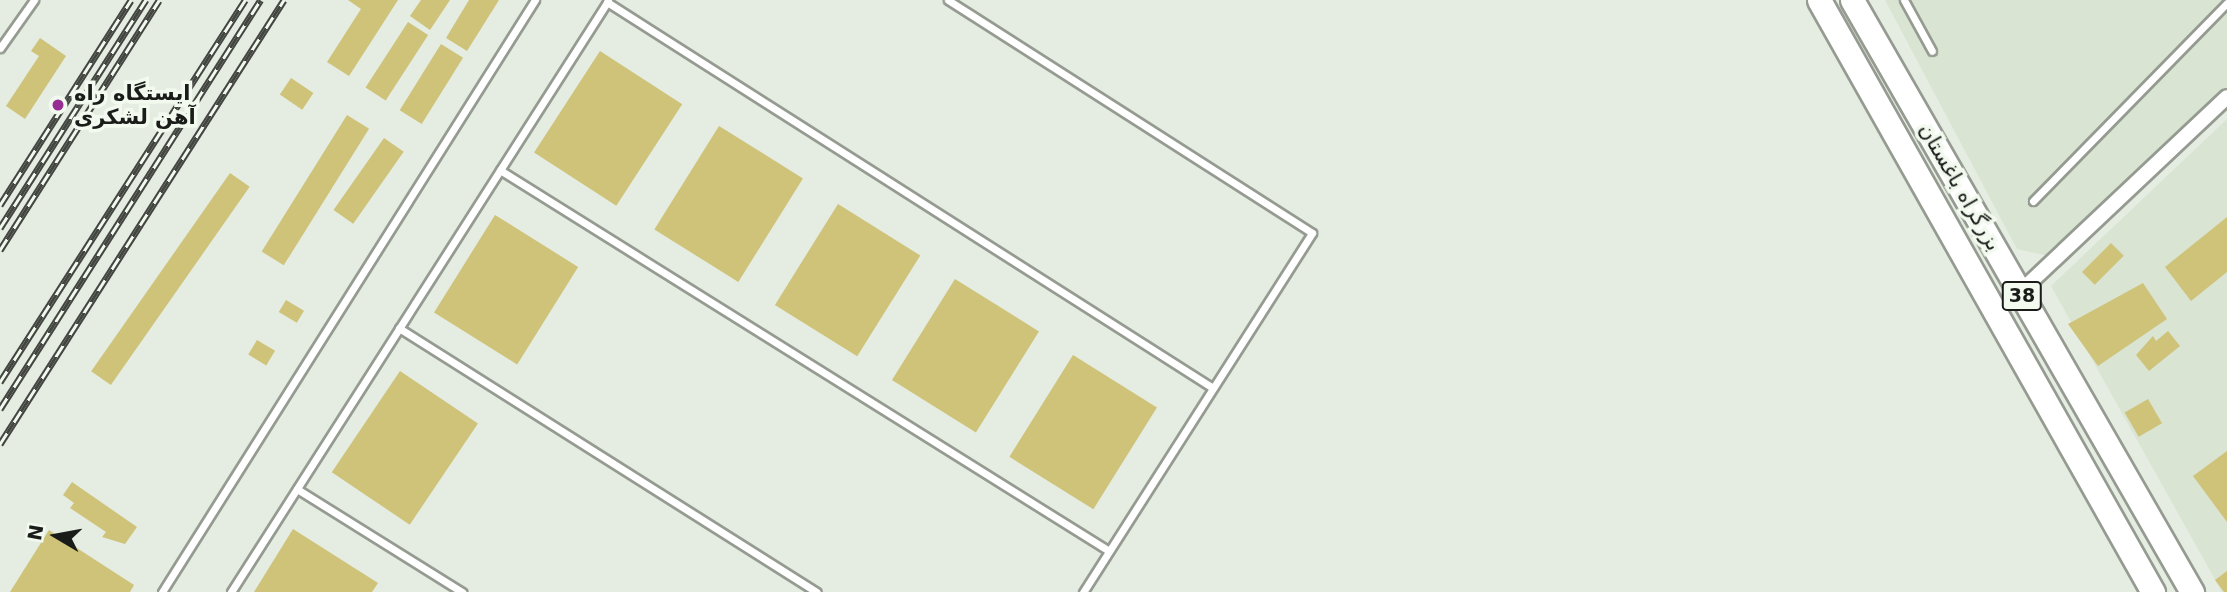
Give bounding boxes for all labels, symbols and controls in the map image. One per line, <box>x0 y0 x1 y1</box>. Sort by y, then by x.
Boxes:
place label: ایستگاه راه آهن لشکری <box>74 80 196 130</box>
marker: ایستگاه راه آهن لشکری <box>48 95 68 115</box>
street label: بزرگراه باغستان <box>1913 119 2007 255</box>
road number: 38 <box>2001 280 2043 312</box>
north arrow <box>21 501 91 571</box>
text: N <box>23 523 48 542</box>

